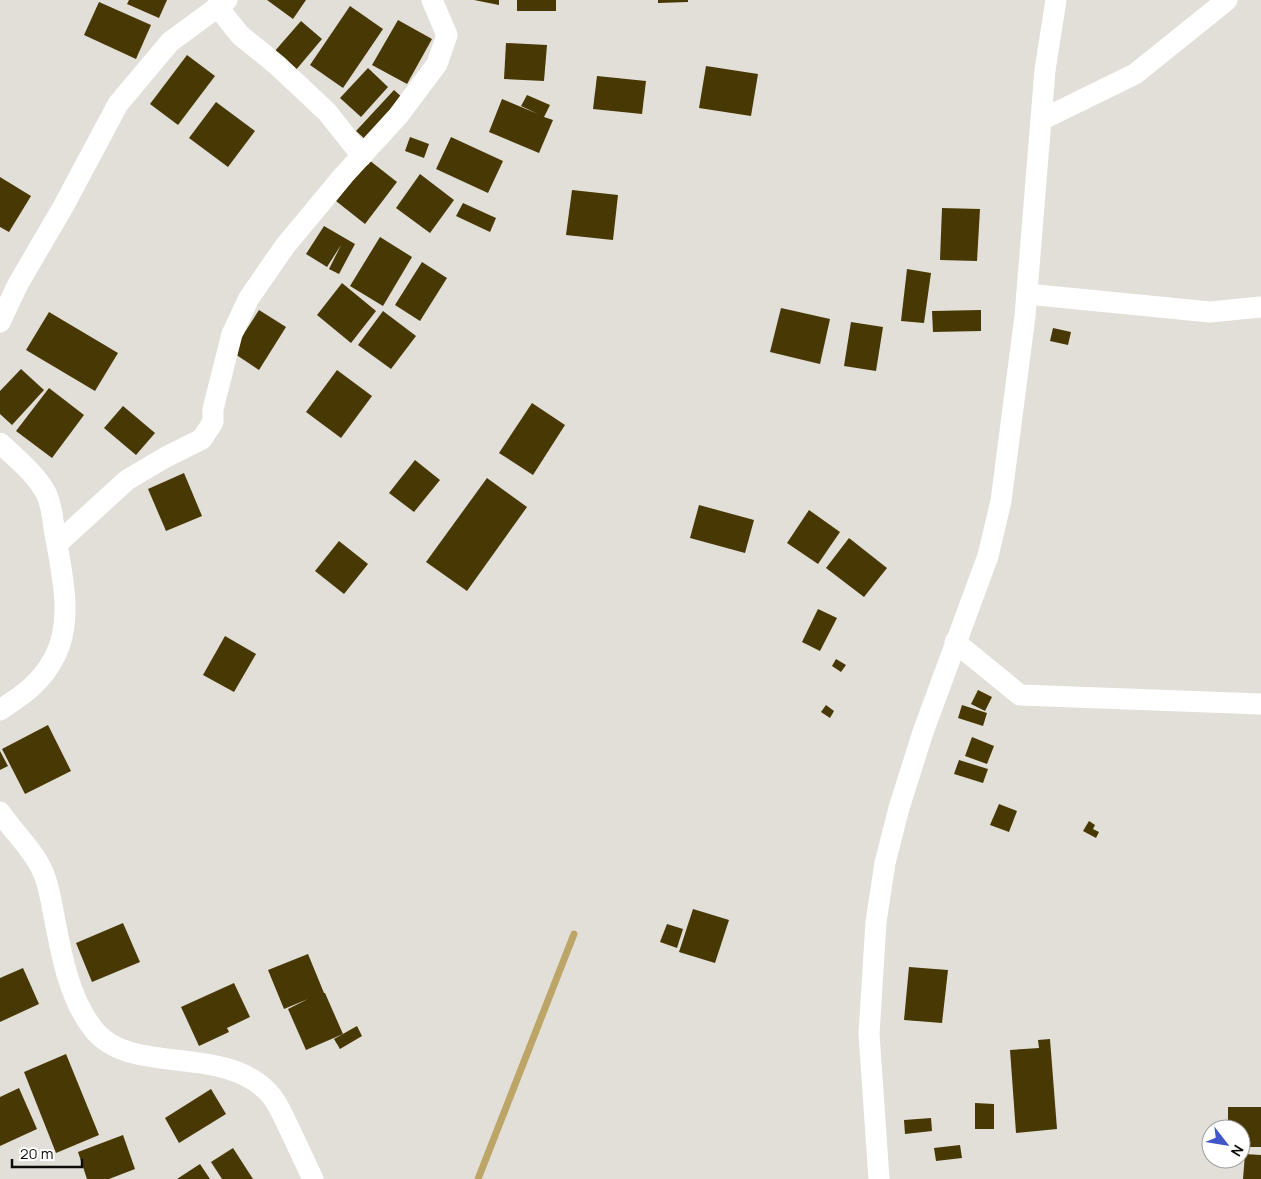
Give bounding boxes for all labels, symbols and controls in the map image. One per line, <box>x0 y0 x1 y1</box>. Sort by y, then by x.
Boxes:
north arrow <box>1201 1119 1251 1169</box>
scale bar <box>12 1136 82 1168</box>
text: N <box>1227 1142 1248 1160</box>
text: 20 m <box>20 1143 53 1164</box>

